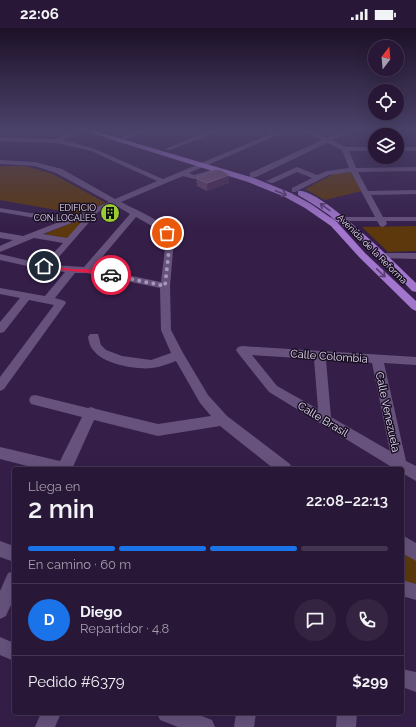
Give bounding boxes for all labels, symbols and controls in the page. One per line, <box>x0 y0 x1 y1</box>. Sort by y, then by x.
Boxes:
text: 22:06 <box>20 5 59 23</box>
north arrow <box>368 40 404 76</box>
map controls <box>368 40 404 164</box>
button: locate <box>368 84 404 120</box>
button: layers <box>368 128 404 164</box>
one-way arrow <box>275 189 287 197</box>
building icon: EDIFICIO CON LOCALES <box>99 202 121 224</box>
place label: EDIFICIO CON LOCALES <box>34 203 97 223</box>
one-way arrow <box>319 203 330 211</box>
street label: Avenida de la Reforma <box>335 212 409 286</box>
pin <box>150 216 184 250</box>
icon: bag <box>156 222 178 244</box>
pin <box>27 249 61 283</box>
icon: home <box>33 255 55 277</box>
courier <box>91 255 131 295</box>
icon: car <box>100 264 122 286</box>
one-way arrow <box>376 269 386 278</box>
street label: Calle Colombia <box>290 347 368 366</box>
street label: Calle Venezuela <box>373 371 402 453</box>
street label: Calle Brasil <box>295 399 350 440</box>
text: Llega en <box>28 479 80 494</box>
text: 22:08–22:13 <box>306 492 388 510</box>
text: 2 min <box>28 494 95 524</box>
text: En camino · 60 m <box>28 557 131 572</box>
button: chat <box>294 599 336 641</box>
button: phone <box>346 599 388 641</box>
text: Diego <box>80 603 122 621</box>
text: D <box>44 611 54 629</box>
text: Repartidor · 4.8 <box>80 621 169 636</box>
text: Pedido #6379 <box>28 673 125 691</box>
text: $299 <box>352 673 388 691</box>

